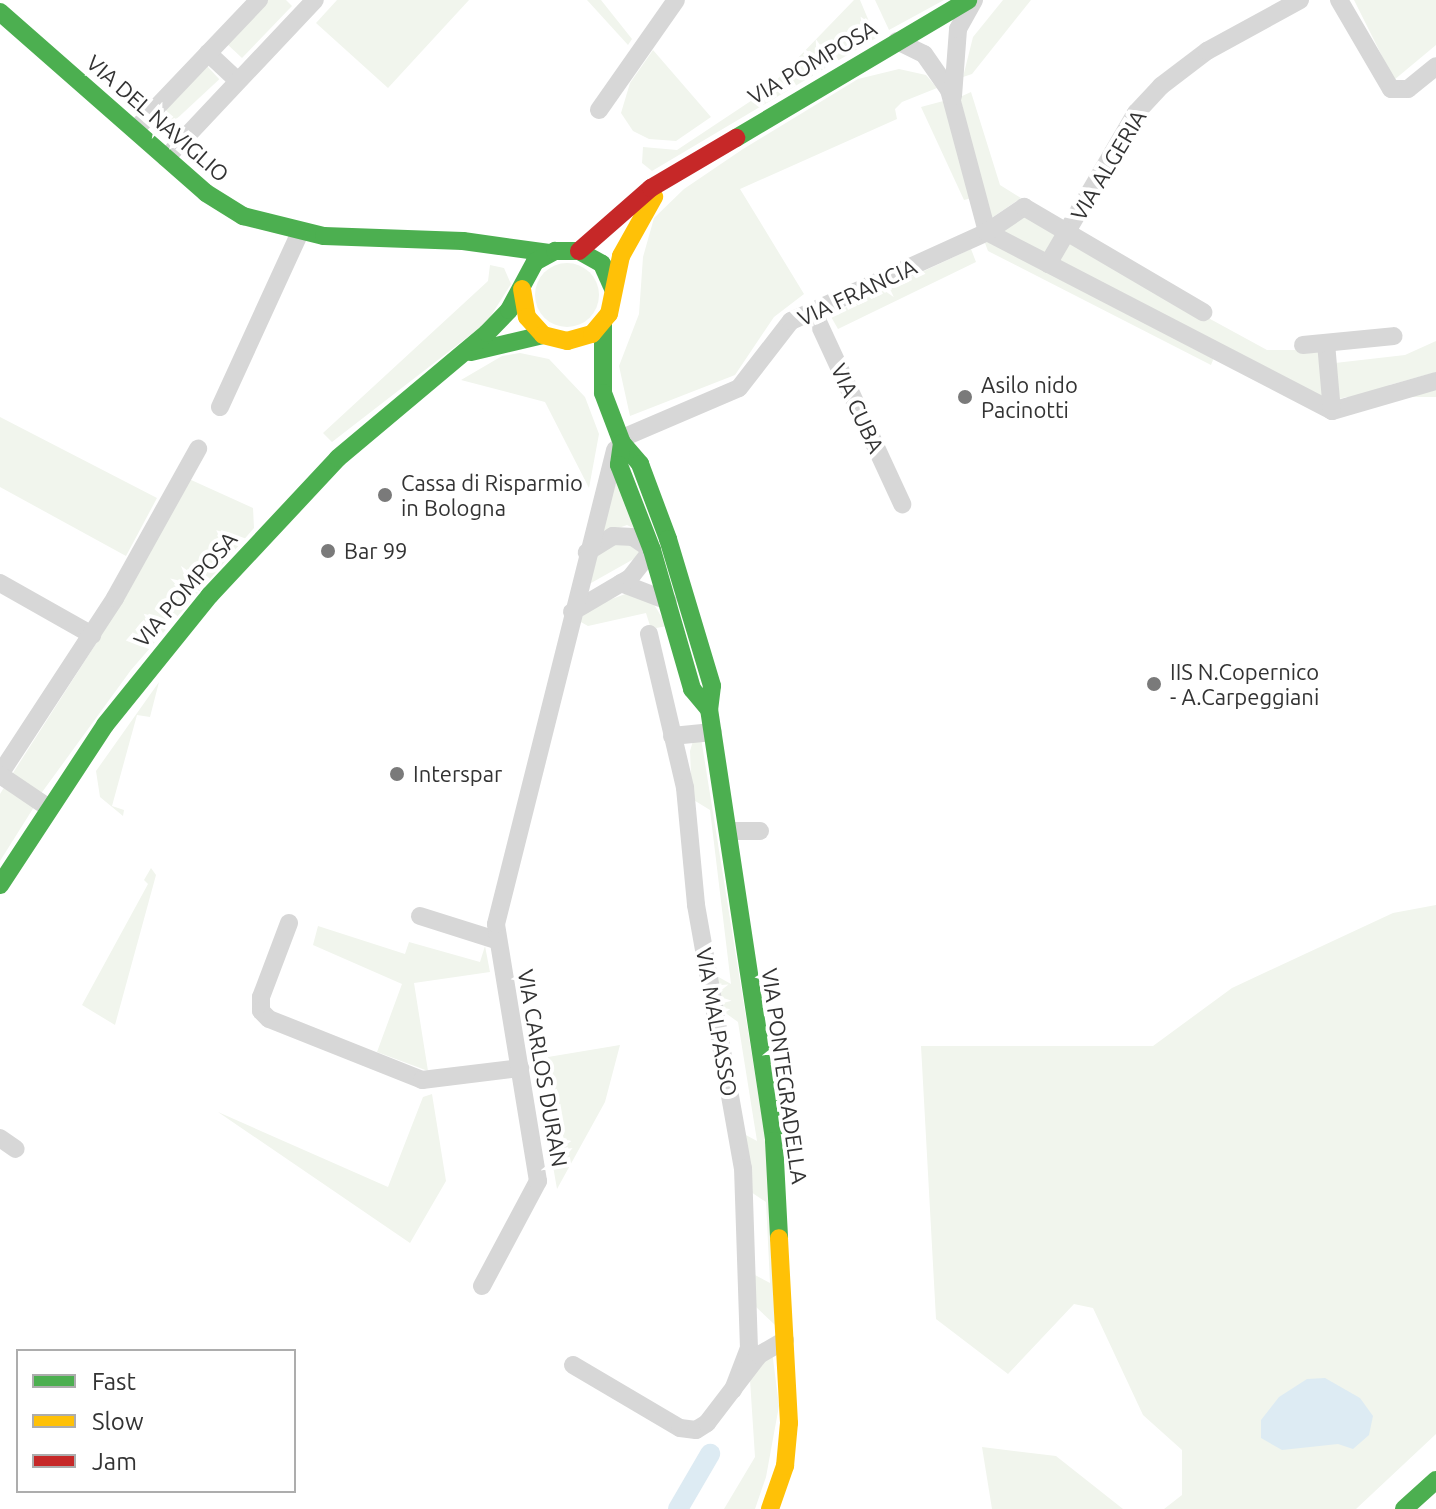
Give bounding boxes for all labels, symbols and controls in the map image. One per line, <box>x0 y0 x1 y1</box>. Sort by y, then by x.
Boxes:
street label: VIA POMPOSA <box>743 14 881 110</box>
street label: VIA DEL NAVIGLIO <box>81 49 235 187</box>
street label: VIA ALGERIA <box>1065 105 1151 225</box>
street label: VIA FRANCIA <box>793 253 921 331</box>
street label: VIA CUBA <box>826 359 890 457</box>
place label: Asilo nido Pacinotti <box>981 371 1078 422</box>
marker: Asilo nido Pacinotti <box>956 388 974 406</box>
place label: Cassa di Risparmio in Bologna <box>401 469 583 520</box>
marker: Cassa di Risparmio in Bologna <box>376 486 394 504</box>
street label: VIA POMPOSA <box>128 526 242 652</box>
place label: Bar 99 <box>344 538 407 564</box>
marker: Bar 99 <box>319 542 337 560</box>
place label: IIS N.Copernico - A.Carpeggiani <box>1170 658 1319 710</box>
marker: IIS N.Copernico - A.Carpeggiani <box>1145 675 1163 693</box>
place label: Interspar <box>413 761 502 787</box>
marker: Interspar <box>388 765 406 783</box>
street label: VIA MALPASSO <box>691 946 743 1098</box>
street label: VIA PONTEGRADELLA <box>757 966 813 1186</box>
street label: VIA CARLOS DURAN <box>513 967 573 1169</box>
legend <box>16 1349 296 1493</box>
text: Fast <box>92 1368 136 1395</box>
text: Slow <box>92 1408 144 1435</box>
text: Jam <box>92 1448 137 1475</box>

